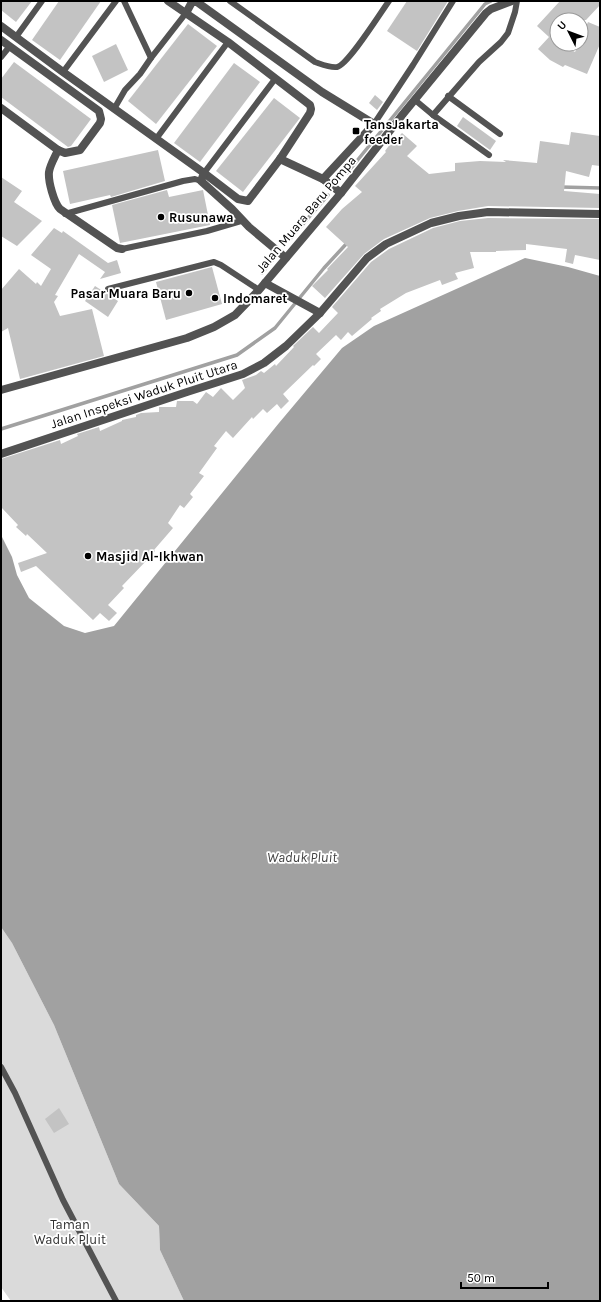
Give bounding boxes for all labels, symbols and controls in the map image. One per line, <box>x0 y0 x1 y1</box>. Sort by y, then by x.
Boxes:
north arrow <box>549 12 589 52</box>
text: U <box>555 18 569 33</box>
place label: TansJakarta feeder <box>364 117 439 147</box>
marker: TansJakarta feeder <box>351 126 361 136</box>
street label: Jalan Muara Baru Pompa <box>253 153 359 275</box>
place label: Rusunawa <box>169 210 234 225</box>
marker: Rusunawa <box>156 212 166 222</box>
place label: Pasar Muara Baru <box>71 286 181 301</box>
marker: Pasar Muara Baru <box>184 288 194 298</box>
place label: Indomaret <box>223 291 287 306</box>
marker: Indomaret <box>210 293 220 303</box>
street label: Jalan Inspeksi Waduk Pluit Utara <box>49 357 239 431</box>
place label: Masjid Al-Ikhwan <box>96 549 204 564</box>
marker: Masjid Al-Ikhwan <box>83 551 93 561</box>
water label: Waduk Pluit <box>267 849 337 866</box>
park label: Taman Waduk Pluit <box>34 1217 106 1247</box>
scale bar <box>461 1264 548 1290</box>
text: 50 m <box>467 1271 495 1285</box>

